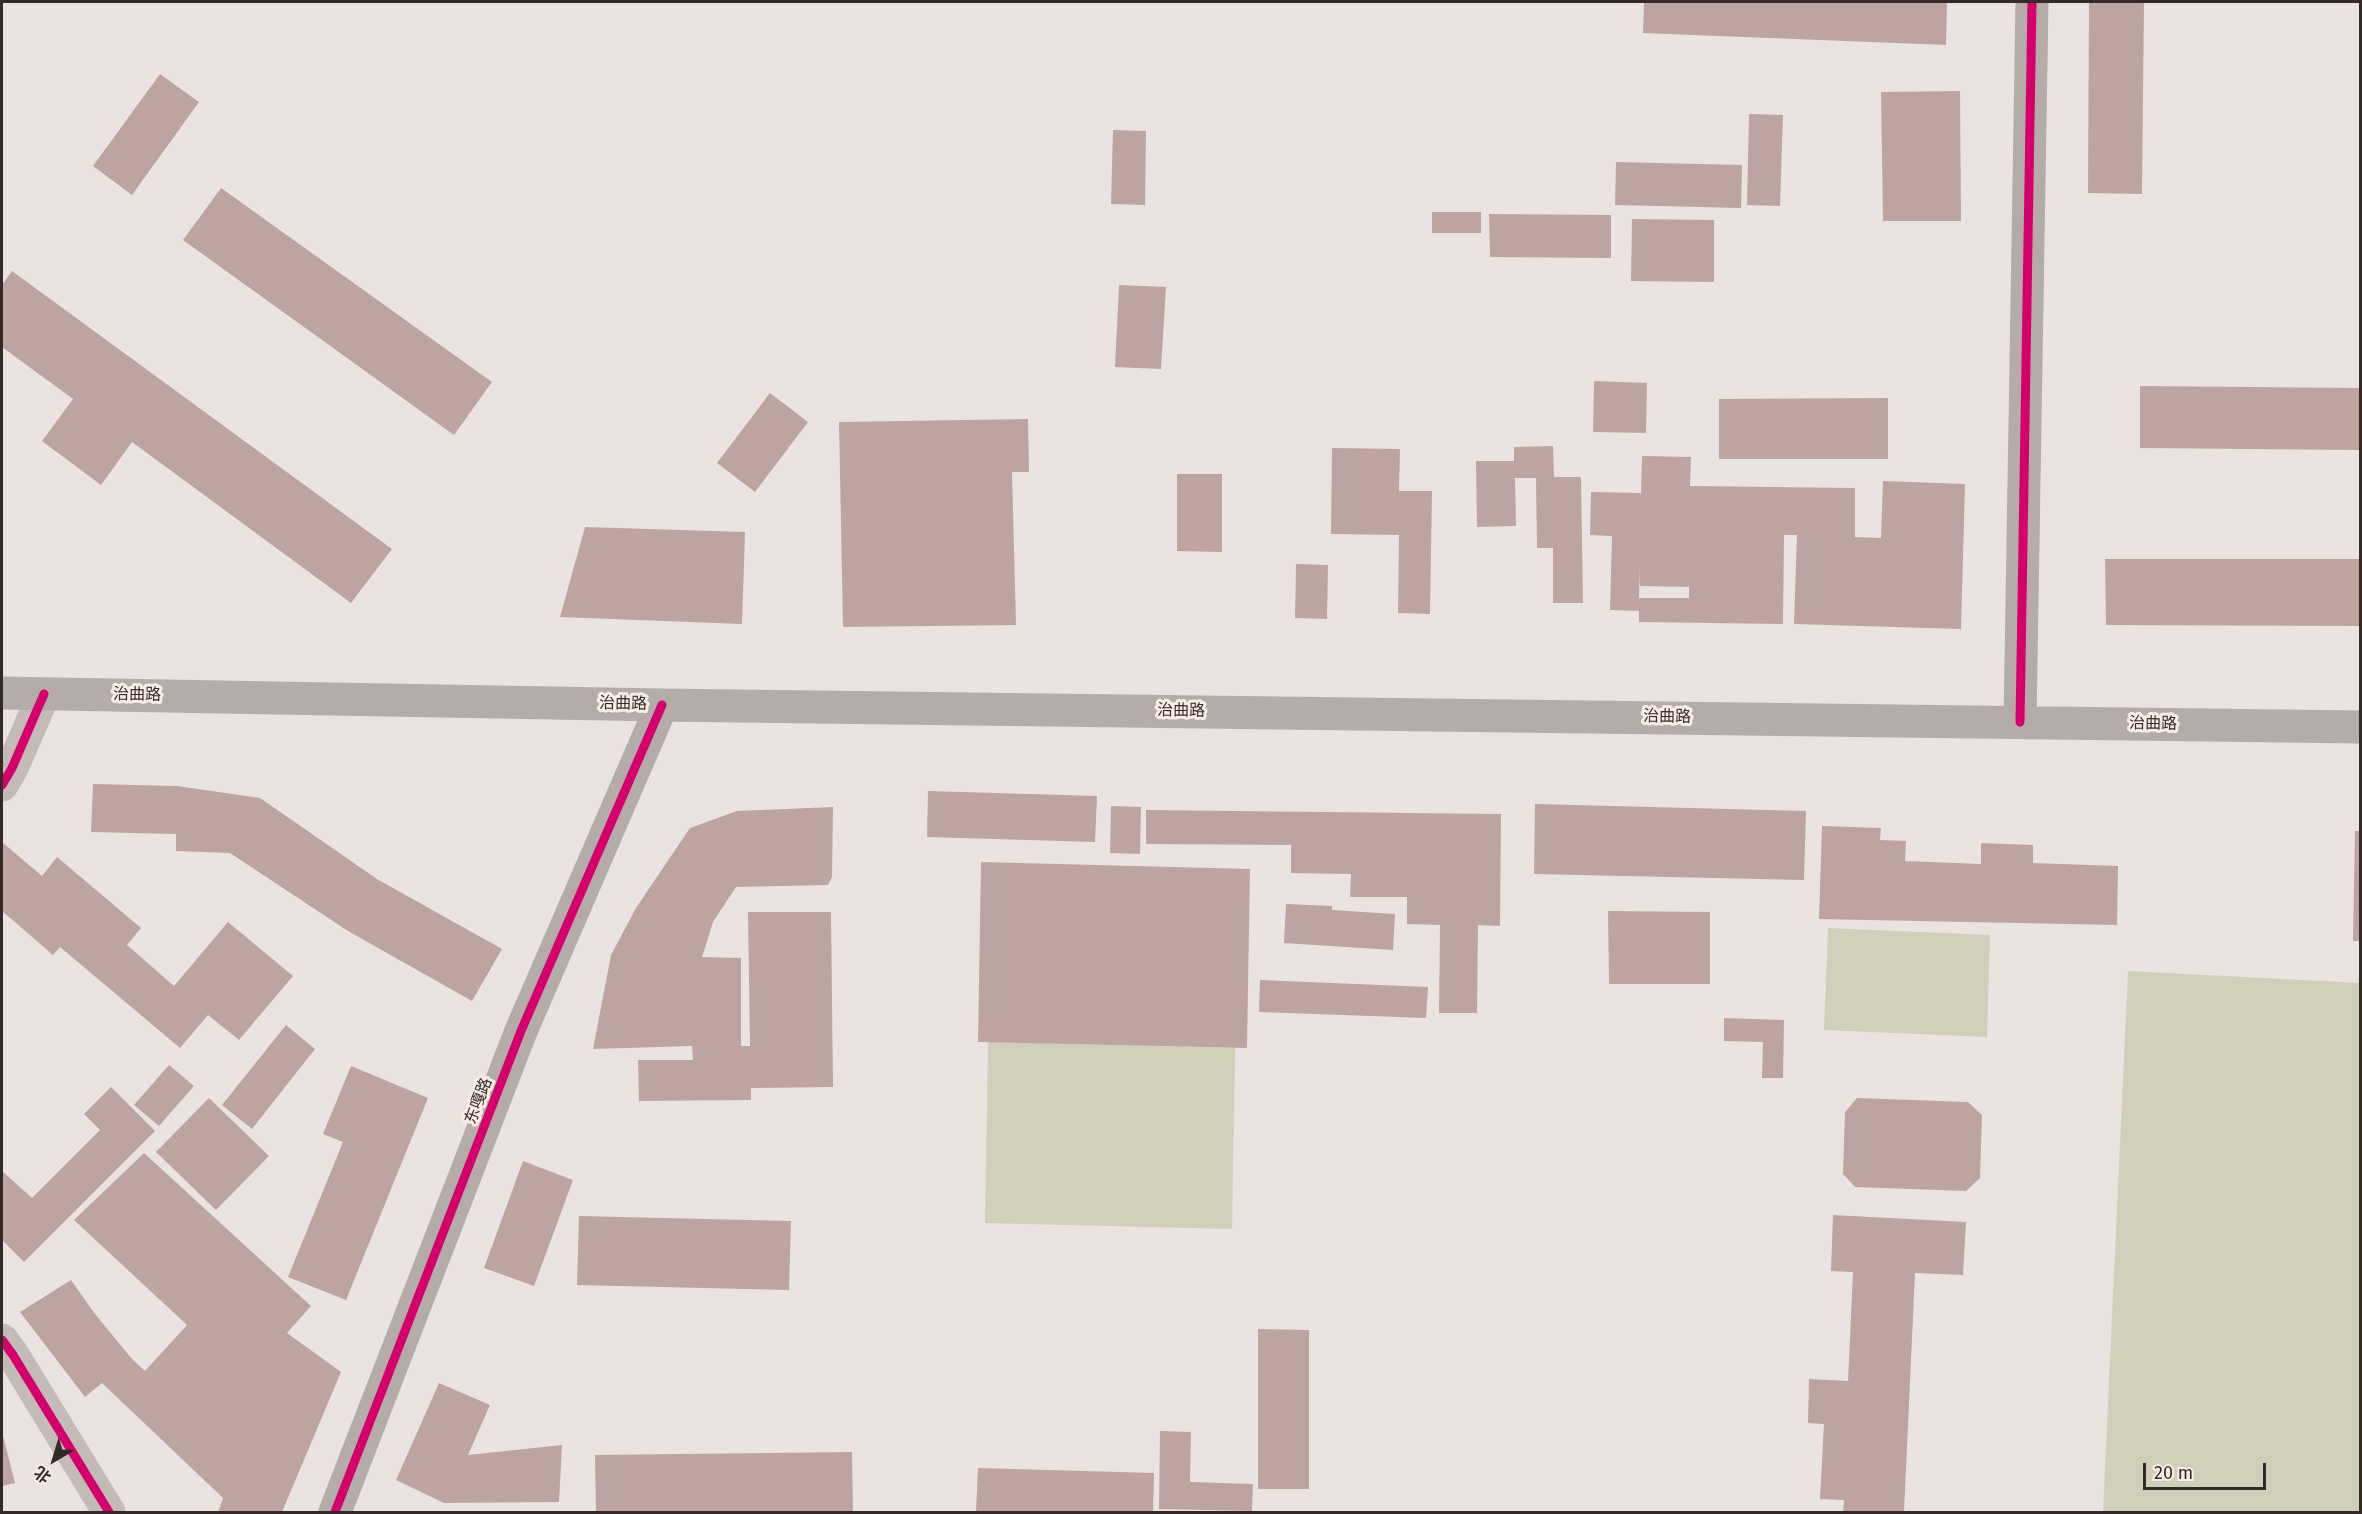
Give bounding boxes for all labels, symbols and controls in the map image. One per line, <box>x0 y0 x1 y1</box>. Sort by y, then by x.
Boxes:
street label: 治曲路 <box>113 685 161 705</box>
street label: 治曲路 <box>599 694 647 714</box>
street label: 治曲路 <box>1157 701 1205 721</box>
street label: 治曲路 <box>1643 707 1691 727</box>
street label: 治曲路 <box>2129 714 2177 734</box>
street label: 东嘎路 <box>461 1075 497 1127</box>
north arrow <box>24 1430 84 1490</box>
scale bar <box>2146 1451 2269 1489</box>
text: 北 <box>30 1462 55 1487</box>
text: 20 m <box>2154 1462 2193 1484</box>

